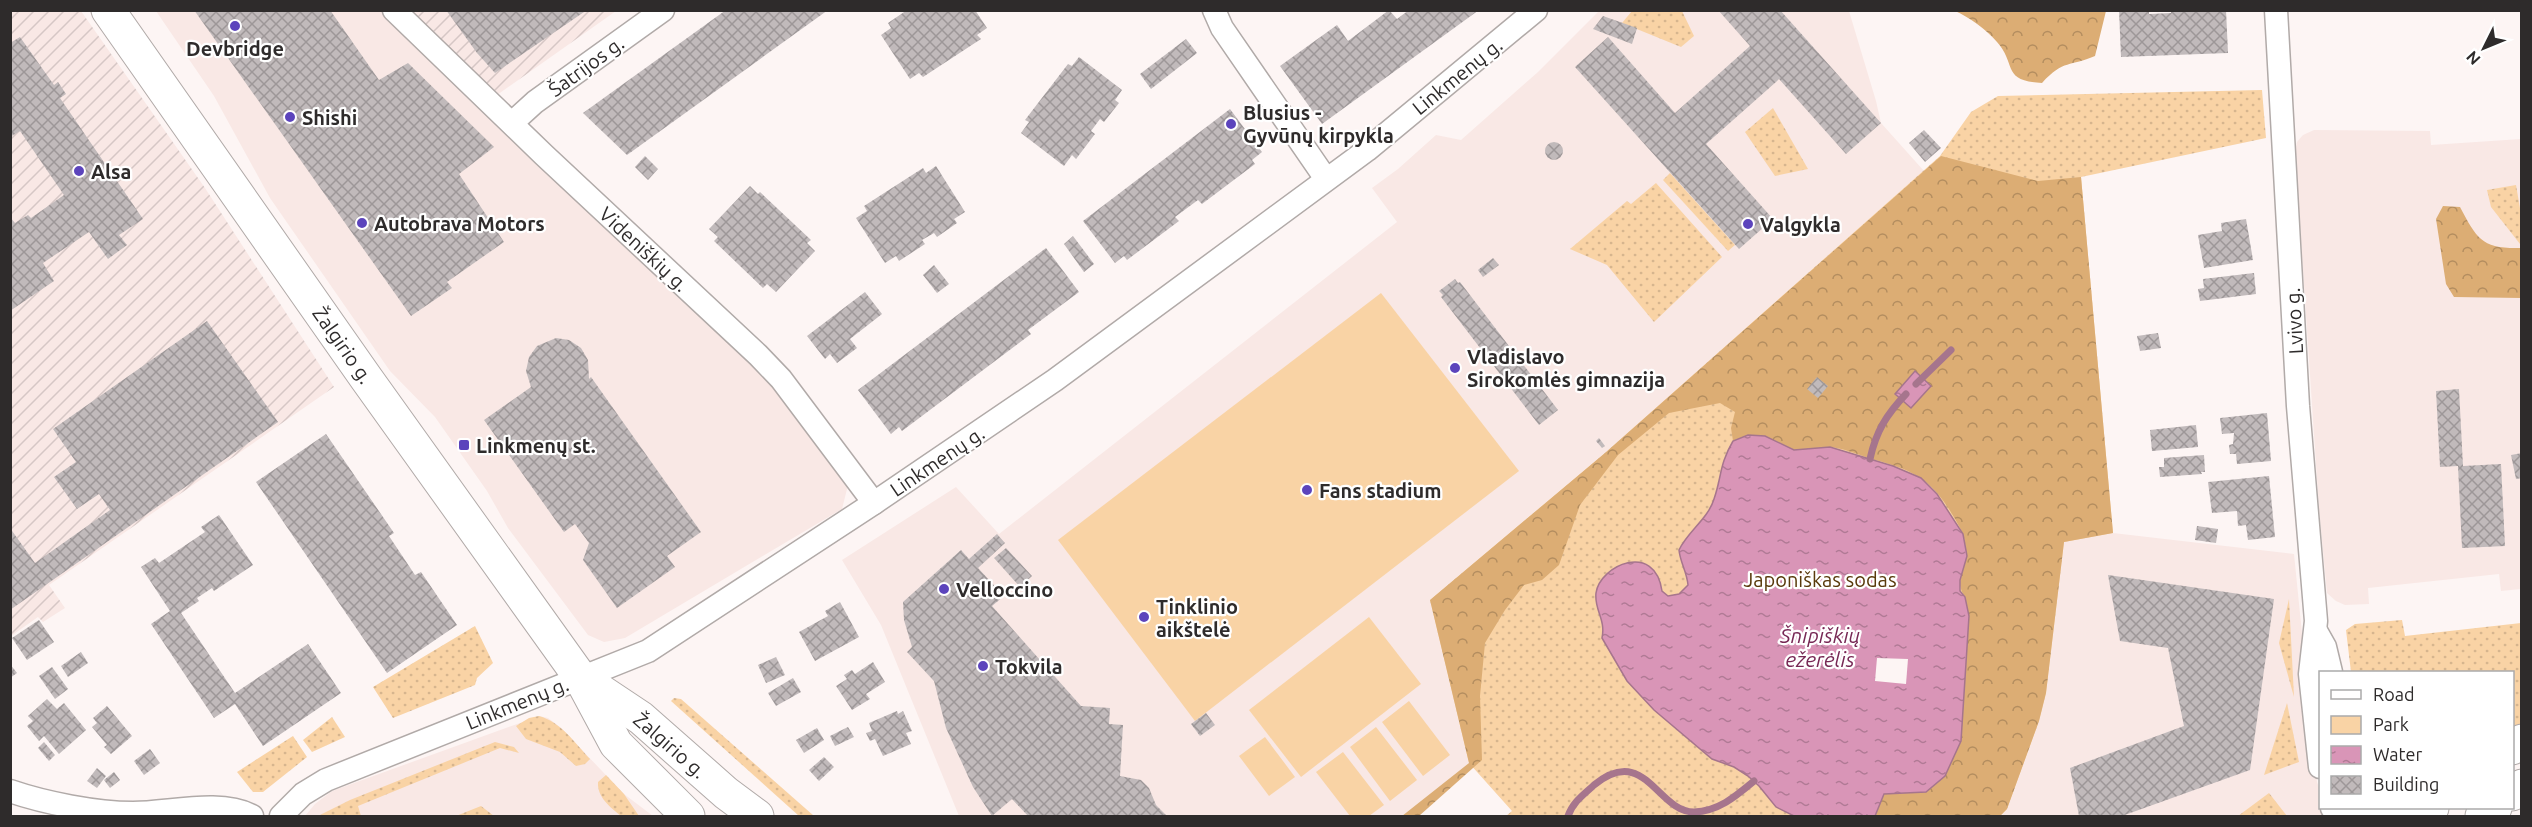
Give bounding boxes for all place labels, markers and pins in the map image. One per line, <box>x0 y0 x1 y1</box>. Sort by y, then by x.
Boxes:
marker: Devbridge <box>228 19 242 33</box>
place label: Devbridge <box>186 37 284 60</box>
place label: Blusius - Gyvūnų kirpykla <box>1243 101 1394 147</box>
place label: Shishi <box>302 106 357 129</box>
marker: Shishi <box>283 110 297 124</box>
marker: Blusius - Gyvūnų kirpykla <box>1224 117 1238 131</box>
place label: Alsa <box>91 160 131 183</box>
marker: Alsa <box>72 164 86 178</box>
place label: Autobrava Motors <box>374 212 545 235</box>
place label: Valgykla <box>1760 213 1841 236</box>
marker: Autobrava Motors <box>355 216 369 230</box>
marker: Valgykla <box>1741 217 1755 231</box>
place label: Vladislavo Sirokomlės gimnazija <box>1467 345 1665 391</box>
marker: Vladislavo Sirokomlės gimnazija <box>1448 361 1462 375</box>
place label: Linkmenų st. <box>476 434 596 457</box>
marker: Linkmenų st. <box>457 438 471 452</box>
place label: Fans stadium <box>1319 479 1442 502</box>
marker: Fans stadium <box>1300 483 1314 497</box>
place label: Velloccino <box>956 578 1053 601</box>
marker: Velloccino <box>937 582 951 596</box>
place label: Tinklinio aikštelė <box>1156 595 1238 641</box>
marker: Tinklinio aikštelė <box>1137 610 1151 624</box>
place label: Tokvila <box>995 655 1063 678</box>
marker: Tokvila <box>976 659 990 673</box>

